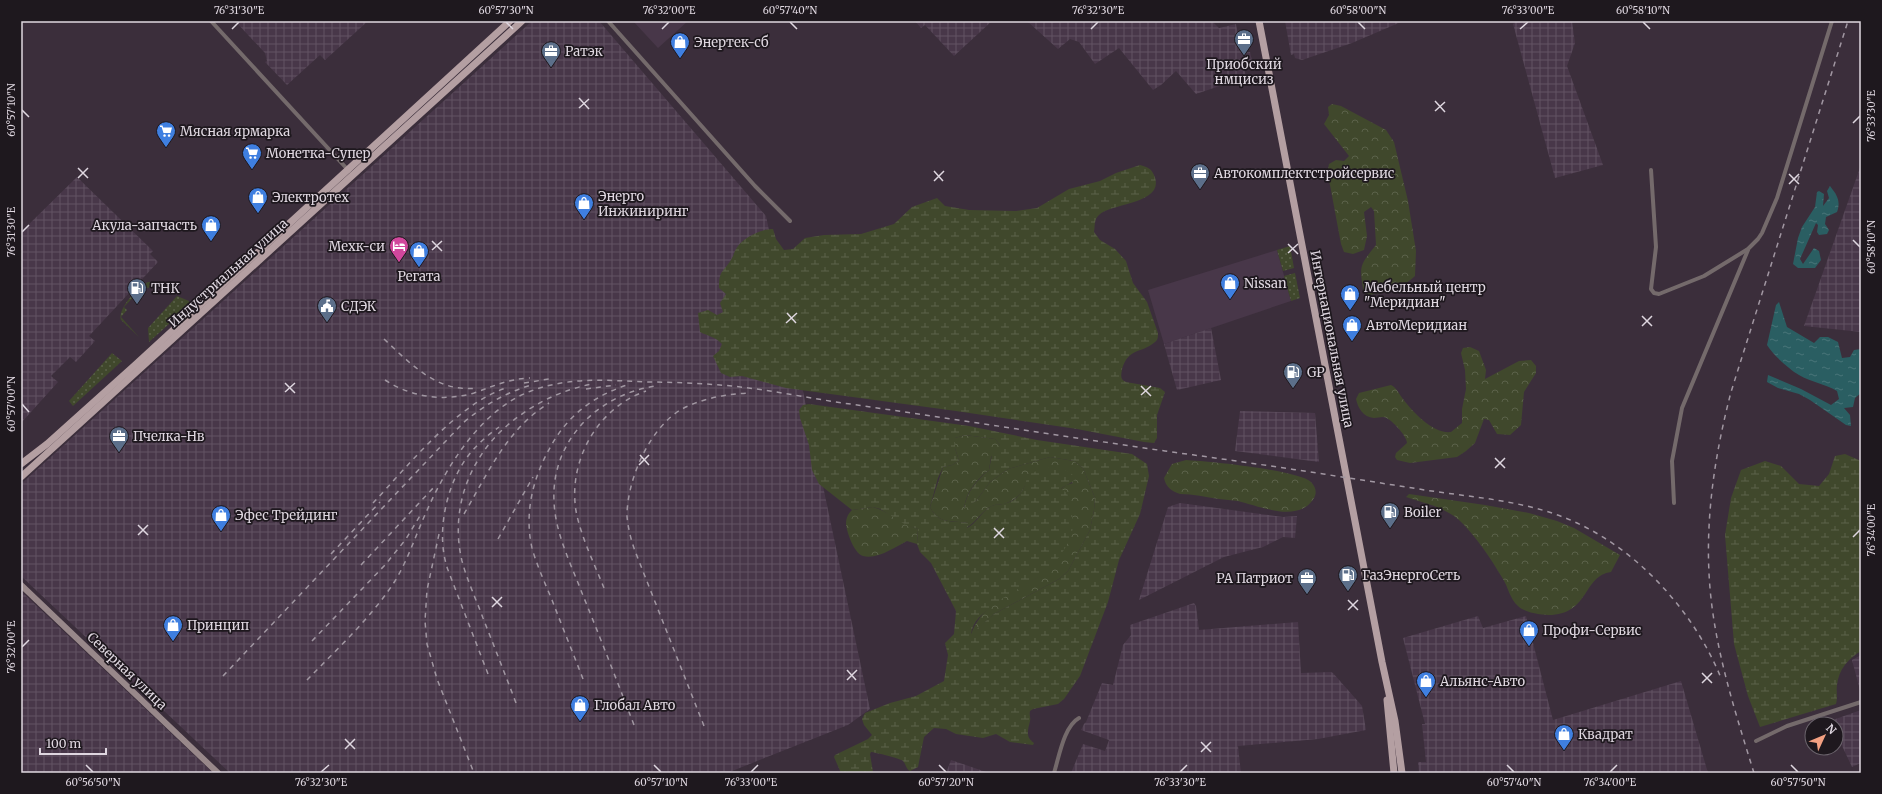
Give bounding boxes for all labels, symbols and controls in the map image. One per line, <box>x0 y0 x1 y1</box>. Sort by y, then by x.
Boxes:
text: 76°31'30"E <box>214 4 265 17</box>
text: 60°57'30"N <box>478 4 534 17</box>
text: 76°32'00"E <box>643 4 696 17</box>
text: 60°57'40"N <box>763 4 818 17</box>
text: 76°32'30"E <box>1072 4 1125 17</box>
text: 60°58'00"N <box>1330 4 1386 17</box>
text: 76°33'00"E <box>1502 4 1555 17</box>
text: 60°58'10"N <box>1616 4 1670 17</box>
office icon: Приобский нмцисиз <box>1233 28 1255 56</box>
shop icon: Энертек-сб <box>669 31 691 59</box>
place label: Энертек-сб <box>694 34 769 51</box>
office icon: Ратэк <box>540 40 562 68</box>
place label: Ратэк <box>565 43 604 60</box>
place label: Приобский нмцисиз <box>1206 56 1282 88</box>
text: 60°57'10"N <box>5 83 18 137</box>
text: 76°33'30"E <box>1865 90 1878 142</box>
supermarket icon: Мясная ярмарка <box>155 120 177 148</box>
place label: Мясная ярмарка <box>180 123 290 140</box>
supermarket icon: Монетка-Супер <box>241 142 263 170</box>
place label: Монетка-Супер <box>266 145 371 162</box>
office icon: Автокомплектстройсервис <box>1189 162 1211 190</box>
place label: Автокомплектстройсервис <box>1213 165 1395 182</box>
shop icon: Электротех <box>247 186 269 214</box>
place label: Энерго Инжиниринг <box>598 188 689 220</box>
place label: Электротех <box>272 189 349 206</box>
shop icon: Энерго Инжиниринг <box>573 192 595 220</box>
text: 76°31'30"E <box>5 206 18 257</box>
shop icon: Акула-запчасть <box>200 214 222 242</box>
street label: Индустриальная улица <box>165 215 291 331</box>
place label: Акула-запчасть <box>91 217 197 234</box>
text: 60°58'10"N <box>1865 220 1878 274</box>
hotel icon: Мехк-си <box>388 235 410 263</box>
place label: Мехк-си <box>329 238 385 255</box>
shop icon: Регата <box>408 240 430 268</box>
street label: Интернациональная улица <box>1306 249 1358 429</box>
place label: Регата <box>398 268 440 285</box>
shop icon: Nissan <box>1219 272 1241 300</box>
place label: Nissan <box>1244 275 1287 292</box>
fuel station icon: ТНК <box>126 277 148 305</box>
place label: Мебельный центр "Меридиан" <box>1364 279 1486 311</box>
place label: ТНК <box>151 280 180 297</box>
shop icon: Мебельный центр "Меридиан" <box>1339 283 1361 311</box>
public building icon: СДЭК <box>316 295 338 323</box>
place label: СДЭК <box>341 298 377 315</box>
shop icon: АвтоМеридиан <box>1341 314 1363 342</box>
place label: АвтоМеридиан <box>1365 317 1467 334</box>
fuel station icon: GP <box>1282 361 1304 389</box>
place label: GP <box>1307 364 1325 381</box>
text: 60°57'00"N <box>5 376 18 432</box>
office icon: Пчелка-Нв <box>108 425 130 453</box>
place label: Пчелка-Нв <box>133 428 205 445</box>
fuel station icon: Boiler <box>1379 501 1401 529</box>
text: 76°34'00"E <box>1865 503 1878 556</box>
shop icon: Эфес Трейдинг <box>210 504 232 532</box>
place label: Boiler <box>1404 504 1442 521</box>
place label: Эфес Трейдинг <box>235 507 338 524</box>
fuel station icon: ГазЭнергоСеть <box>1337 564 1359 592</box>
office icon: РА Патриот <box>1296 567 1318 595</box>
place label: ГазЭнергоСеть <box>1362 567 1460 584</box>
place label: РА Патриот <box>1216 570 1293 587</box>
shop icon: Принцип <box>162 614 184 642</box>
place label: Принцип <box>187 617 249 634</box>
shop icon: Профи-Сервис <box>1518 619 1540 647</box>
text: 76°32'00"E <box>5 620 18 673</box>
place label: Профи-Сервис <box>1543 622 1642 639</box>
street label: Северная улица <box>84 629 170 713</box>
shop icon: Альянс-Авто <box>1415 670 1437 698</box>
place label: Альянс-Авто <box>1439 673 1526 690</box>
shop icon: Глобал Авто <box>569 694 591 722</box>
place label: Глобал Авто <box>594 697 676 714</box>
north arrow <box>1804 716 1844 756</box>
text: N <box>1823 721 1839 737</box>
shop icon: Квадрат <box>1553 723 1575 751</box>
place label: Квадрат <box>1578 726 1633 743</box>
scale bar <box>40 730 106 756</box>
text: 100 m <box>46 736 81 751</box>
text: 60°56'50"N <box>65 776 121 789</box>
text: 76°32'30"E <box>295 776 348 789</box>
text: 60°57'10"N <box>634 776 688 789</box>
text: 76°33'00"E <box>725 776 778 789</box>
text: 60°57'20"N <box>918 776 974 789</box>
text: 76°33'30"E <box>1154 776 1206 789</box>
text: 60°57'40"N <box>1487 776 1542 789</box>
text: 76°34'00"E <box>1584 776 1637 789</box>
text: 60°57'50"N <box>1771 776 1826 789</box>

